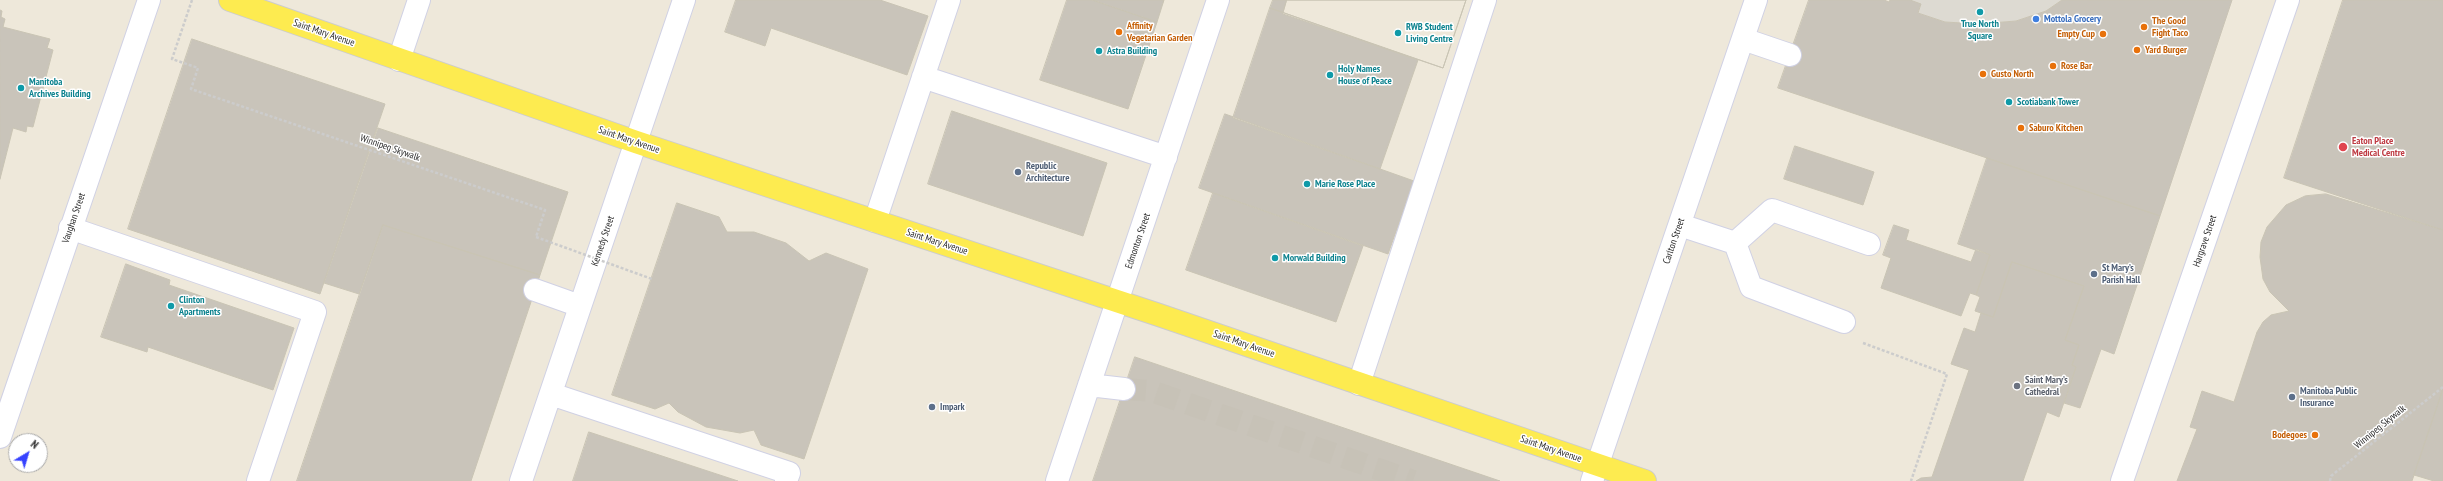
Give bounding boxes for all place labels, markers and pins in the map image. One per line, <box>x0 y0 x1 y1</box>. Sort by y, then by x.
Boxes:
marker: True North Square <box>1975 7 1985 17</box>
place label: Mottola Grocery <box>2044 13 2101 25</box>
marker: Mottola Grocery <box>2031 14 2041 24</box>
place label: The Good Fight Taco <box>2152 15 2188 38</box>
place label: True North Square <box>1961 18 1999 42</box>
place label: Affinity Vegetarian Garden <box>1127 20 1193 44</box>
place label: RWB Student Living Centre <box>1406 21 1453 44</box>
marker: The Good Fight Taco <box>2139 22 2149 32</box>
marker: Affinity Vegetarian Garden <box>1114 27 1124 37</box>
marker: RWB Student Living Centre <box>1393 28 1403 38</box>
place label: Empty Cup <box>2057 28 2095 40</box>
marker: Empty Cup <box>2098 29 2108 39</box>
place label: Yard Burger <box>2145 44 2187 56</box>
place label: Astra Building <box>1107 45 1157 57</box>
marker: Yard Burger <box>2132 45 2142 55</box>
marker: Astra Building <box>1094 46 1104 56</box>
place label: Rose Bar <box>2061 60 2092 72</box>
marker: Rose Bar <box>2048 61 2058 71</box>
place label: Holy Names House of Peace <box>1338 63 1392 86</box>
place label: Gusto North <box>1991 68 2034 80</box>
marker: Gusto North <box>1978 69 1988 79</box>
marker: Holy Names House of Peace <box>1325 70 1335 80</box>
place label: Manitoba Archives Building <box>29 76 91 100</box>
marker: Manitoba Archives Building <box>16 83 26 93</box>
place label: Scotiabank Tower <box>2017 96 2079 108</box>
marker: Scotiabank Tower <box>2004 97 2014 107</box>
place label: Saburo Kitchen <box>2029 122 2083 134</box>
marker: Saburo Kitchen <box>2016 123 2026 133</box>
place label: Eaton Place Medical Centre <box>2352 135 2405 158</box>
marker: Eaton Place Medical Centre <box>2337 141 2349 153</box>
place label: Republic Architecture <box>1026 160 1069 184</box>
marker: Republic Architecture <box>1013 167 1023 177</box>
place label: Marie Rose Place <box>1315 178 1375 190</box>
marker: Marie Rose Place <box>1302 179 1312 189</box>
place label: Morwald Building <box>1283 252 1346 264</box>
marker: Morwald Building <box>1270 253 1280 263</box>
place label: St Mary’s Parish Hall <box>2102 262 2140 286</box>
marker: St Mary’s Parish Hall <box>2089 269 2099 279</box>
place label: Clinton Apartments <box>179 294 221 318</box>
marker: Clinton Apartments <box>166 301 176 311</box>
place label: Saint Mary’s Cathedral <box>2025 374 2068 398</box>
marker: Saint Mary’s Cathedral <box>2012 381 2022 391</box>
place label: Manitoba Public Insurance <box>2300 385 2357 408</box>
marker: Manitoba Public Insurance <box>2287 392 2297 402</box>
place label: Impark <box>940 401 965 413</box>
marker: Impark <box>927 402 937 412</box>
place label: Bodegoes <box>2272 429 2307 441</box>
marker: Bodegoes <box>2310 430 2320 440</box>

